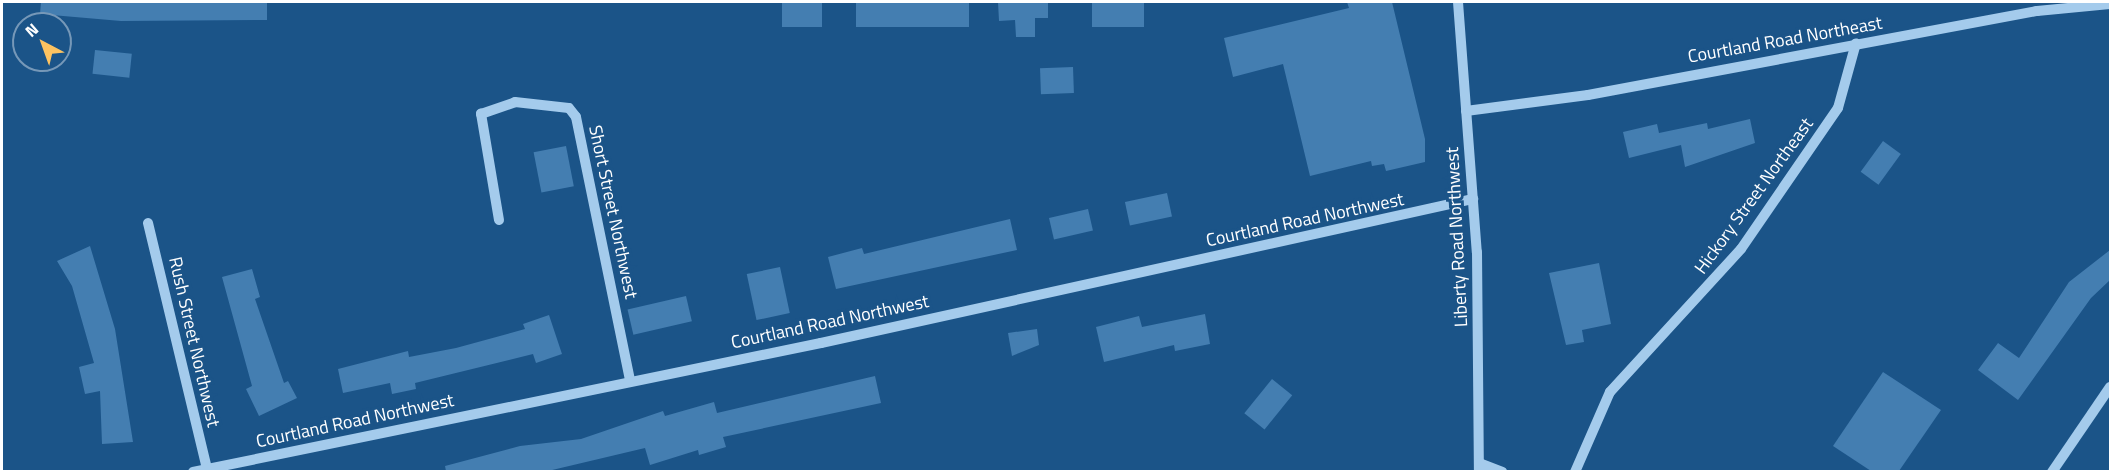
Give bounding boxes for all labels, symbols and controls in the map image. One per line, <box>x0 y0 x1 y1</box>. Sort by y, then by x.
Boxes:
north arrow <box>12 12 72 72</box>
street label: Courtland Road Northeast <box>1686 12 1884 68</box>
text: N <box>19 17 44 43</box>
street label: Hickory Street Northeast <box>1690 114 1818 278</box>
street label: Short Street Northwest <box>584 123 642 301</box>
street label: Liberty Road Northwest <box>1441 146 1473 328</box>
street label: Courtland Road Northwest <box>1204 188 1406 252</box>
street label: Rush Street Northwest <box>164 255 224 429</box>
street label: Courtland Road Northwest <box>729 290 931 354</box>
street label: Courtland Road Northwest <box>254 389 456 453</box>

